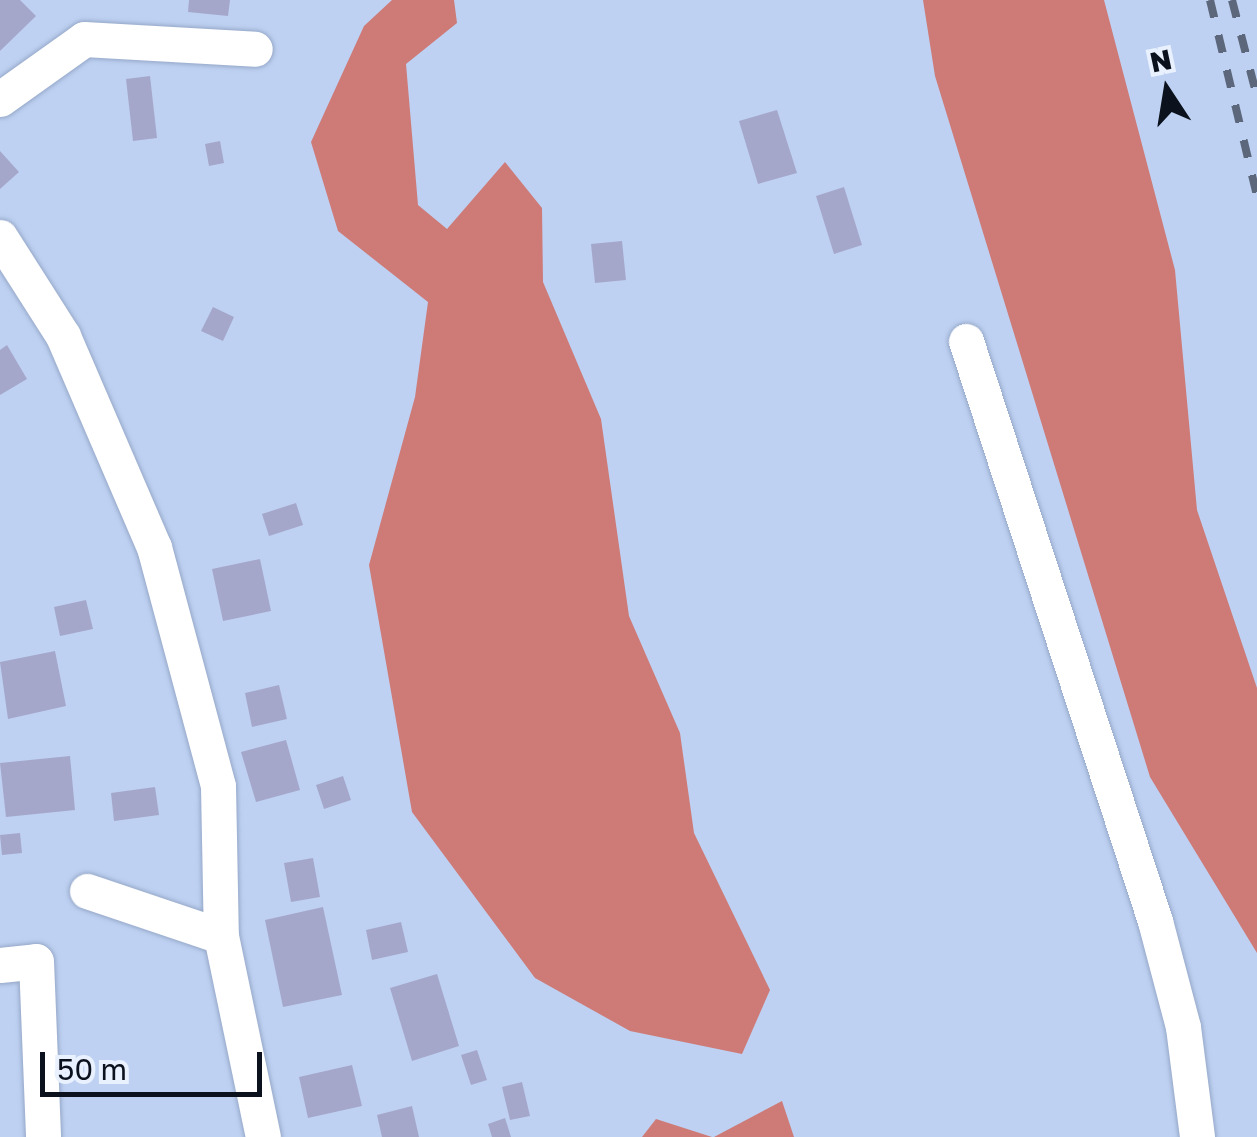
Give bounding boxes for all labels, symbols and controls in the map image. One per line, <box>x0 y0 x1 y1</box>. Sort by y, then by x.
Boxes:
north arrow <box>1117 40 1217 140</box>
text: N <box>1147 42 1174 79</box>
scale bar <box>45 1032 268 1094</box>
text: 50 m <box>57 1051 127 1087</box>

